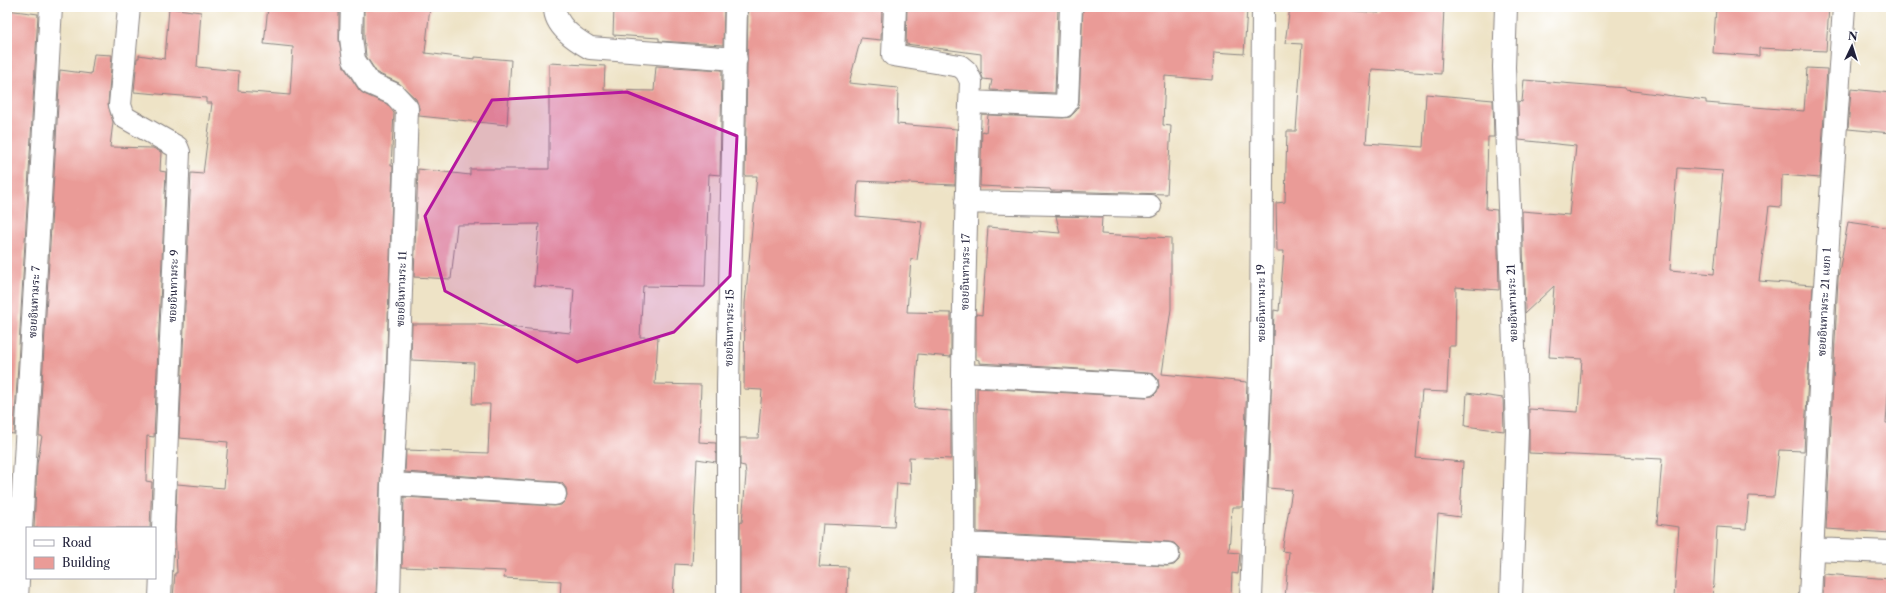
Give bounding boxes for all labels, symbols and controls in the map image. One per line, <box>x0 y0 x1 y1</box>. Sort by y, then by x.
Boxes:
north arrow <box>1832 26 1872 66</box>
text: N <box>1847 29 1858 43</box>
street label: ซอยอินทามระ 17 <box>957 233 973 311</box>
street label: ซอยอินทามระ 21 แยก 1 <box>1814 247 1834 357</box>
street label: ซอยอินทามระ 9 <box>165 249 181 323</box>
street label: ซอยอินทามระ 11 <box>393 250 409 327</box>
street label: ซอยอินทามระ 19 <box>1254 264 1268 342</box>
street label: ซอยอินทามระ 21 <box>1504 264 1520 342</box>
street label: ซอยอินทามระ 7 <box>25 265 43 338</box>
street label: ซอยอินทามระ 15 <box>721 289 737 367</box>
legend <box>26 527 156 579</box>
text: Road <box>62 535 92 550</box>
text: Building <box>62 555 110 570</box>

